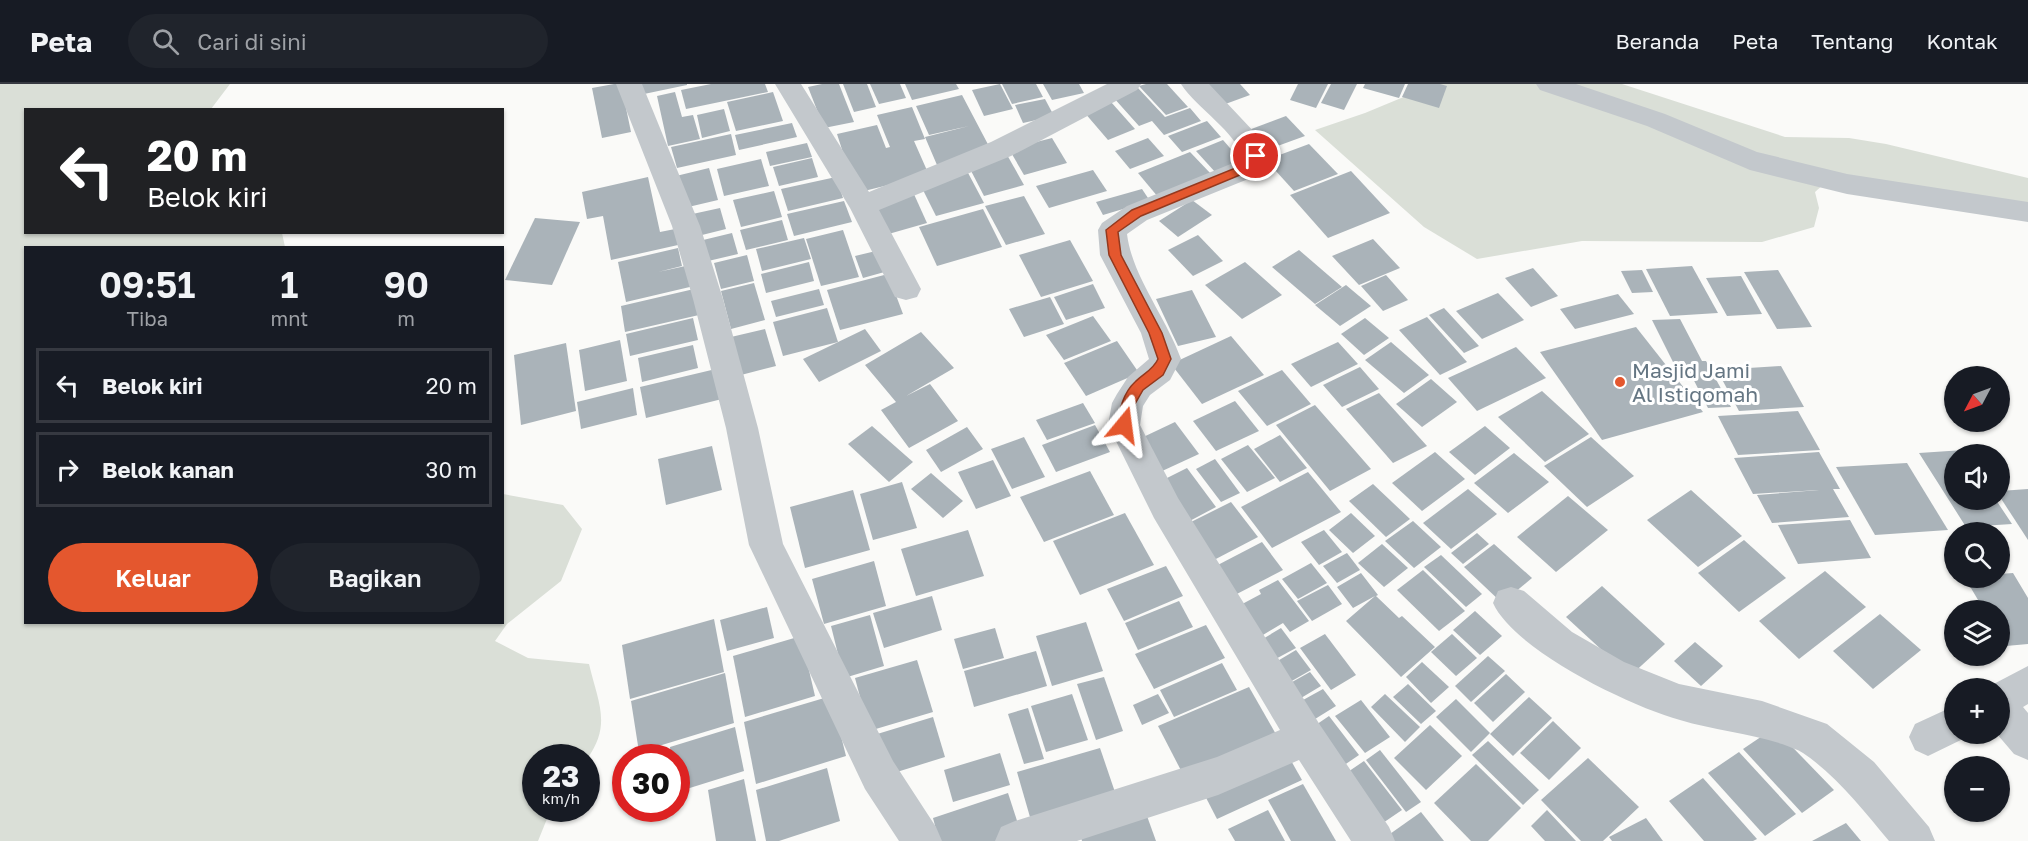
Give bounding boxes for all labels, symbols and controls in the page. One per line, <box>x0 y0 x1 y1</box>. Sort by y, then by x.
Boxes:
search box <box>128 14 548 68</box>
text: Peta <box>30 25 92 58</box>
icon: search <box>149 25 182 58</box>
text: Cari di sini <box>197 28 307 55</box>
text: Beranda <box>1616 28 1699 54</box>
text: Peta <box>1732 28 1778 54</box>
text: Tentang <box>1811 28 1893 54</box>
text: Kontak <box>1926 28 1998 54</box>
text: 20 m <box>147 130 247 180</box>
pin <box>1230 130 1281 181</box>
icon: left <box>48 132 126 210</box>
icon: arrive <box>1239 139 1272 172</box>
text: Belok kiri <box>147 181 268 213</box>
text: 09:51 <box>99 263 195 306</box>
text: 1 <box>280 263 299 306</box>
text: 90 <box>383 263 429 306</box>
text: Tiba <box>127 306 168 330</box>
text: mnt <box>271 306 308 330</box>
text: m <box>397 306 415 330</box>
place label: Masjid Jami Al Istiqomah <box>1632 357 1758 407</box>
north arrow <box>1944 366 2010 432</box>
map controls <box>1944 366 2010 822</box>
icon: left <box>51 369 84 402</box>
text: Belok kiri <box>102 372 203 399</box>
text: 20 m <box>426 372 477 399</box>
marker: Masjid Jami Al Istiqomah <box>1613 375 1627 389</box>
position arrow <box>1092 393 1156 457</box>
button: sound <box>1944 444 2010 510</box>
icon: right <box>51 453 84 486</box>
text: Belok kanan <box>102 456 234 483</box>
text: 30 m <box>426 456 477 483</box>
button: search <box>1944 522 2010 588</box>
button: Keluar <box>48 543 258 612</box>
button: Bagikan <box>270 543 480 612</box>
button: layers <box>1944 600 2010 666</box>
button: + <box>1944 678 2010 744</box>
speed limit sign: 30 <box>612 744 690 822</box>
button: − <box>1944 756 2010 822</box>
text: 23 <box>543 758 579 794</box>
text: km/h <box>542 789 580 807</box>

